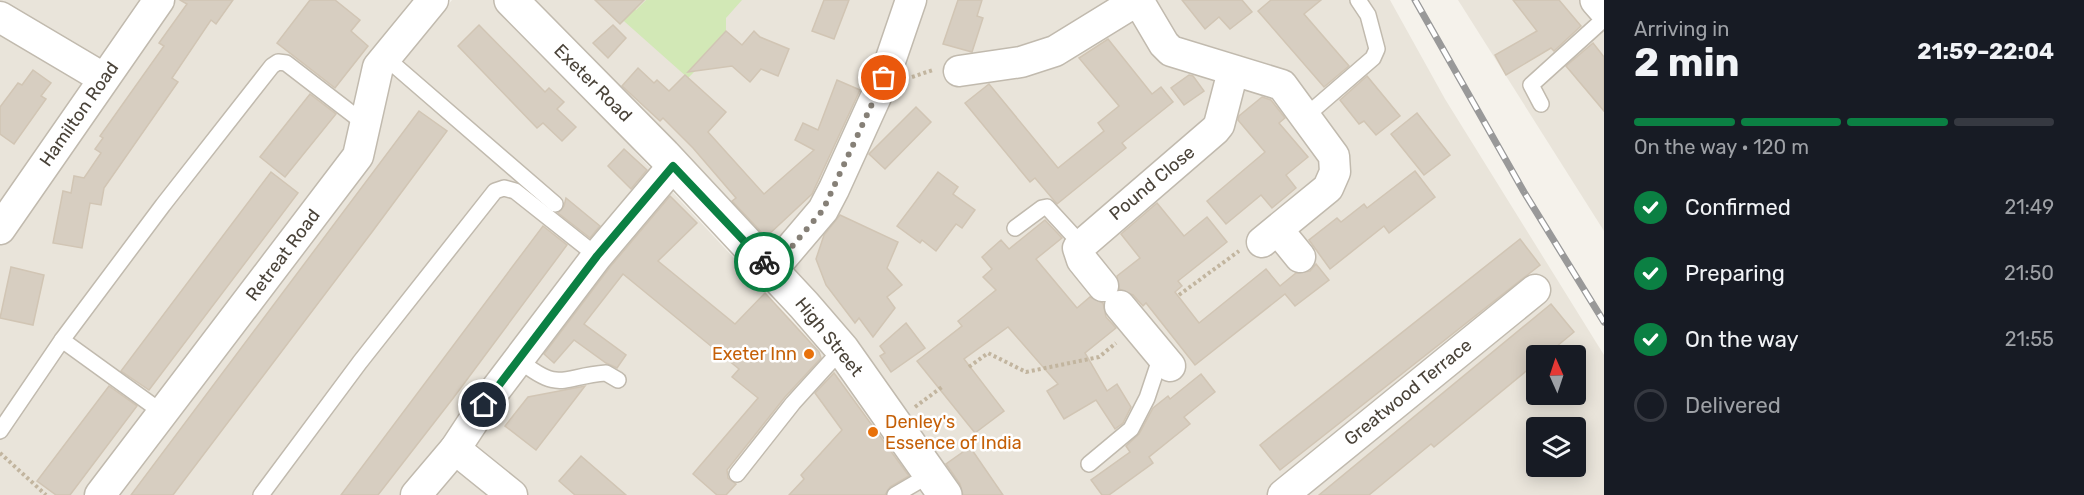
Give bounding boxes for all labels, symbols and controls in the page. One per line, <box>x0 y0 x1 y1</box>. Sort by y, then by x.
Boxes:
text: Arriving in <box>1634 17 1729 41</box>
text: 21:59–22:04 <box>1917 38 2054 65</box>
street label: Exeter Road <box>550 40 636 126</box>
text: 2 min <box>1634 40 1740 86</box>
pin <box>858 52 909 103</box>
street label: Hamilton Road <box>35 57 123 171</box>
icon: bag <box>867 61 900 94</box>
text: On the way · 120 m <box>1634 135 1809 159</box>
street label: Pound Close <box>1105 141 1199 225</box>
icon: check <box>1634 191 1667 224</box>
text: Confirmed <box>1685 194 1791 221</box>
text: 21:49 <box>2004 195 2054 219</box>
street label: Retreat Road <box>241 205 325 305</box>
courier <box>734 232 794 292</box>
icon: bike <box>748 246 781 279</box>
icon: check <box>1634 257 1667 290</box>
text: Preparing <box>1685 260 1785 287</box>
text: 21:50 <box>2004 261 2054 285</box>
street label: High Street <box>790 293 868 381</box>
icon: check <box>1634 323 1667 356</box>
text: On the way <box>1685 326 1799 353</box>
text: 21:55 <box>2005 327 2054 351</box>
street label: Greatwood Terrace <box>1340 334 1476 450</box>
place label: Exeter Inn <box>712 343 797 365</box>
north arrow <box>1526 345 1586 405</box>
map controls <box>1526 345 1586 477</box>
marker: Exeter Inn <box>802 347 816 361</box>
pin <box>458 379 509 430</box>
icon: home <box>467 388 500 421</box>
text: Delivered <box>1685 392 1781 419</box>
place label: Denley's Essence of India <box>885 411 1022 454</box>
button: layers <box>1526 417 1586 477</box>
marker: Denley's Essence of India <box>866 425 880 439</box>

